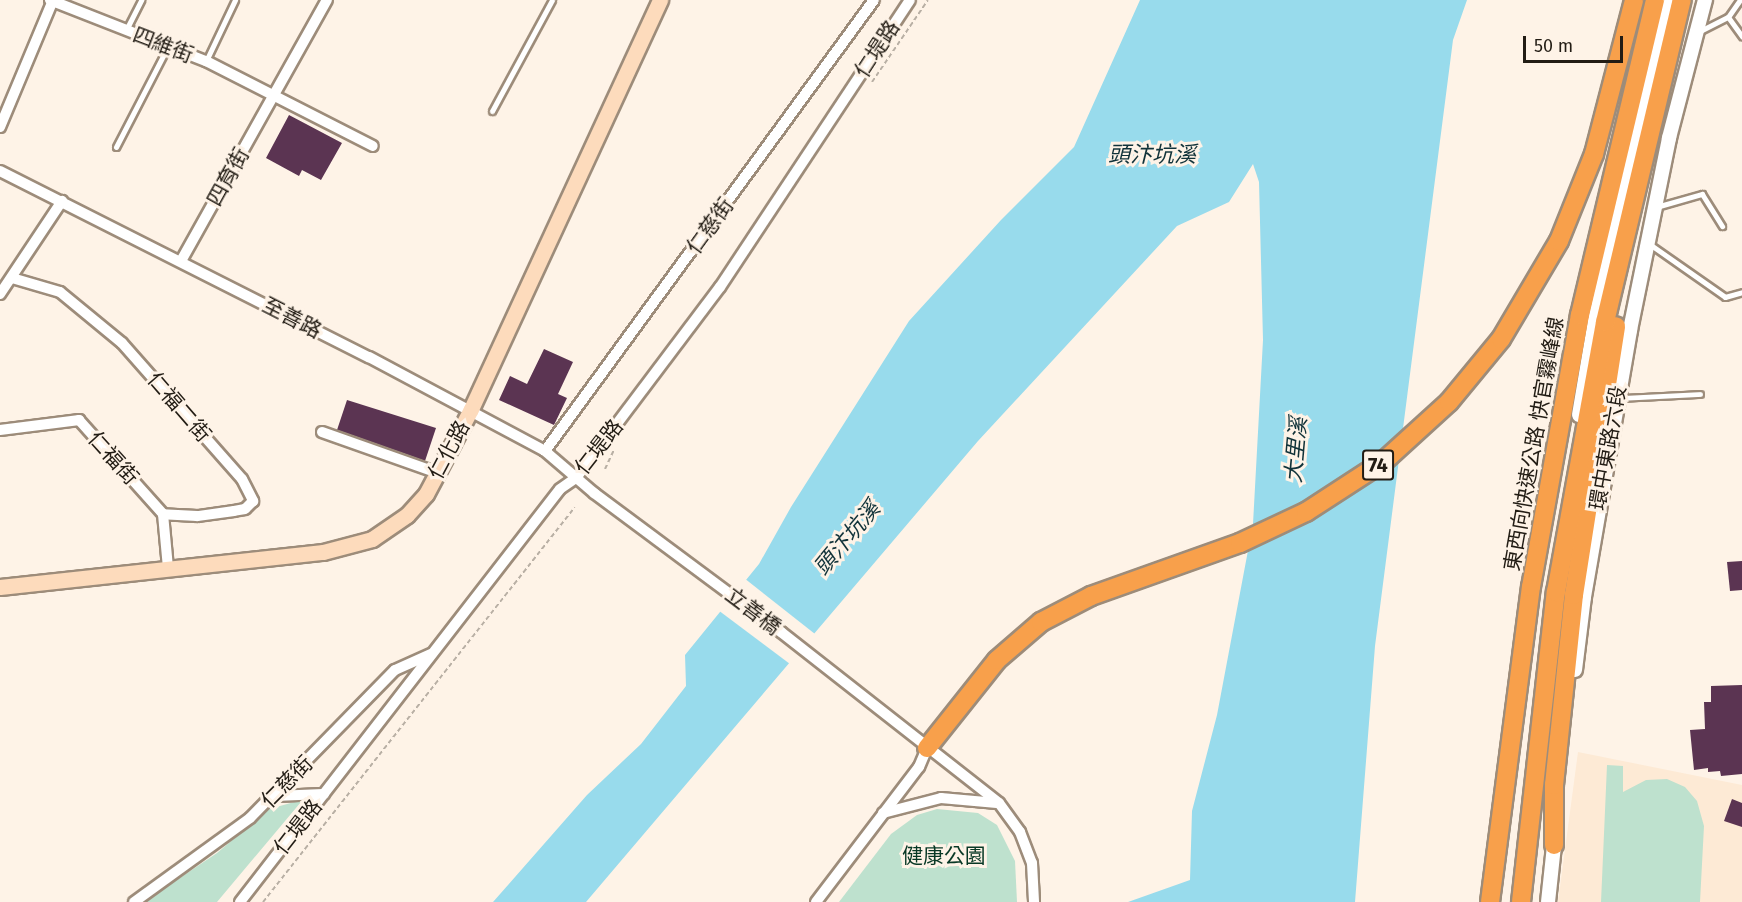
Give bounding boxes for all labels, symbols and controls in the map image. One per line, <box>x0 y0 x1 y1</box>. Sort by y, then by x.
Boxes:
street label: 仁堤路 <box>849 16 905 82</box>
street label: 四維街 <box>129 22 197 68</box>
scale bar <box>1526 24 1626 62</box>
text: 50 m <box>1534 35 1573 57</box>
water label: 頭汴坑溪 <box>1108 142 1196 168</box>
street label: 四育街 <box>202 143 254 211</box>
street label: 仁慈街 <box>681 193 739 259</box>
street label: 至善路 <box>258 292 326 344</box>
street label: 東西向快速公路 快官霧峰線 <box>1499 315 1569 573</box>
street label: 仁福二街 <box>142 367 216 447</box>
street label: 環中東路六段 <box>1585 384 1631 512</box>
street label: 仁堤路 <box>570 414 628 480</box>
street label: 仁化路 <box>423 416 475 484</box>
water label: 大里溪 <box>1280 416 1312 484</box>
street label: 仁福街 <box>83 426 143 490</box>
road number: 74 <box>1362 448 1394 482</box>
water label: 頭汴坑溪 <box>809 496 885 580</box>
street label: 立善橋 <box>720 582 786 640</box>
street label: 仁慈街 <box>256 751 318 813</box>
street label: 仁堤路 <box>269 794 327 860</box>
park label: 健康公園 <box>902 843 986 869</box>

